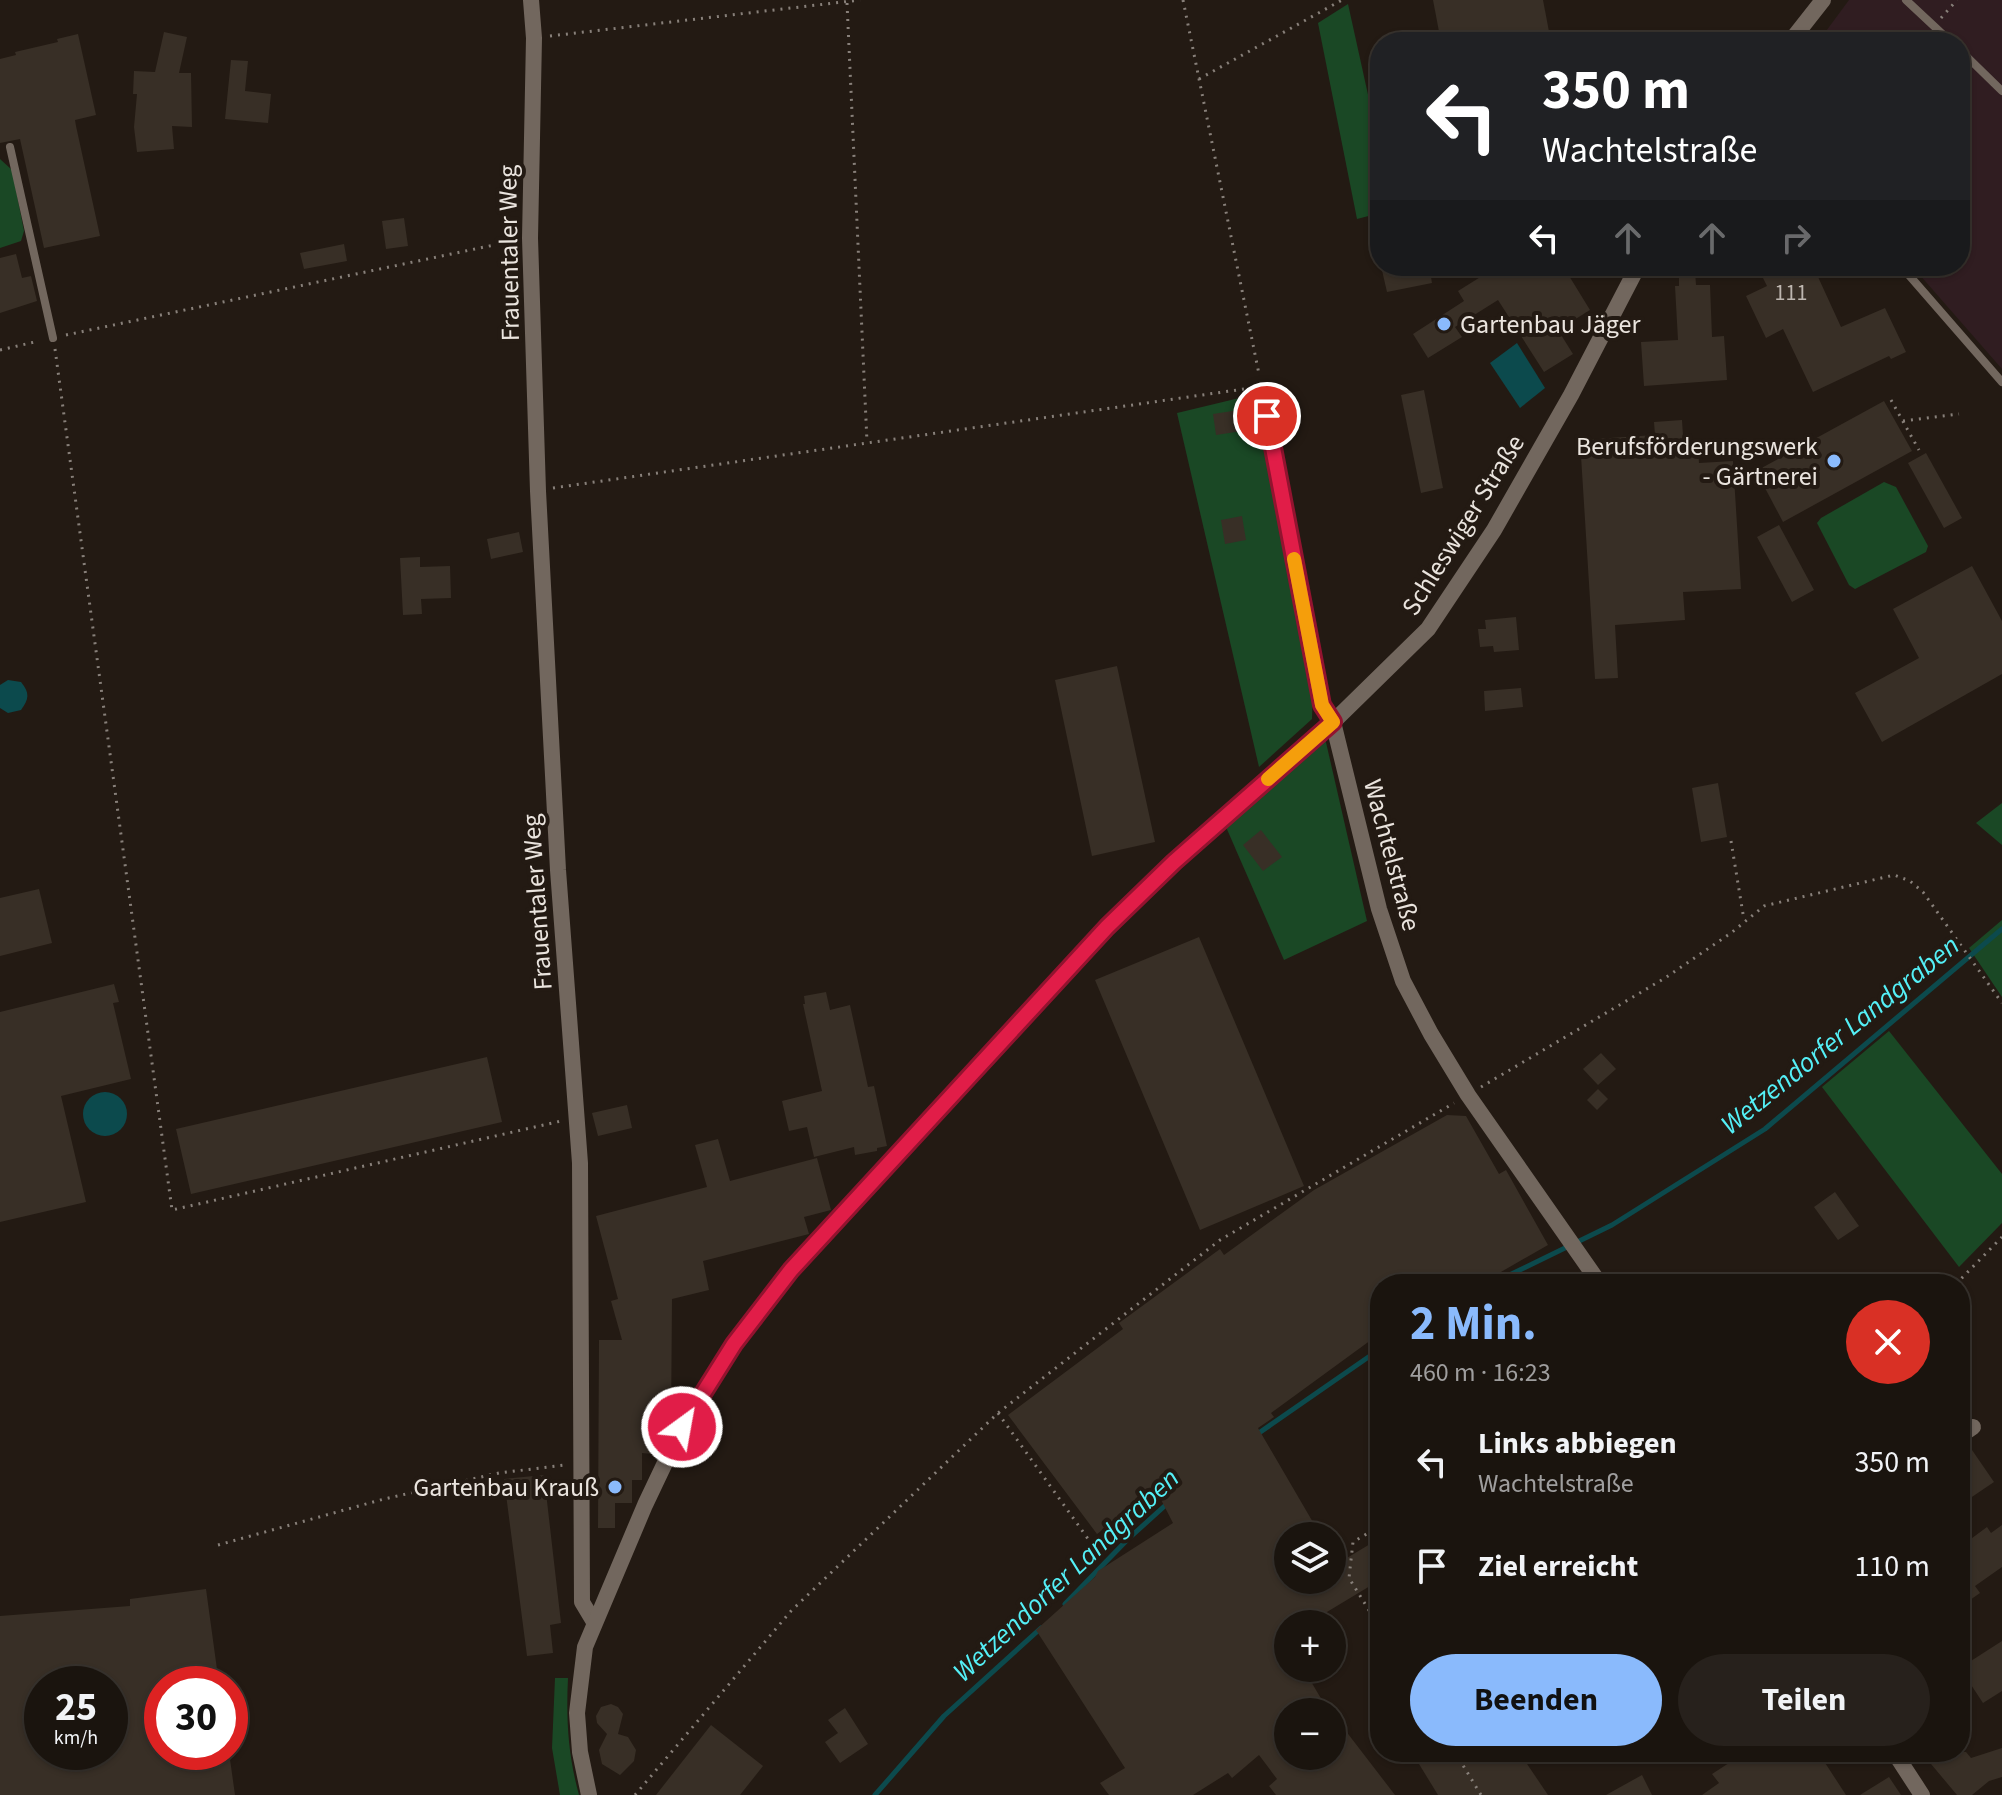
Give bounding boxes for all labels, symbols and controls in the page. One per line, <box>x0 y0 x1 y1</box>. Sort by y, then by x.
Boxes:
text: 350 m <box>1542 51 1690 130</box>
icon: left <box>1410 64 1514 168</box>
text: Wachtelstraße <box>1542 125 1757 176</box>
street label: Frauentaler Weg <box>489 165 529 341</box>
icon: left <box>1522 216 1566 260</box>
icon: ahead <box>1606 216 1650 260</box>
icon: ahead <box>1690 216 1734 260</box>
icon: right <box>1774 216 1818 260</box>
house number: 111 <box>1775 277 1807 309</box>
place label: Gartenbau Jäger <box>1460 306 1641 343</box>
marker: Gartenbau Jäger <box>1435 315 1453 333</box>
pin <box>1233 382 1301 450</box>
icon: arrive <box>1245 394 1289 438</box>
street label: Schleswiger Straße <box>1393 428 1533 622</box>
place label: Berufsförderungswerk - Gärtnerei <box>1576 428 1818 495</box>
marker: Berufsförderungswerk - Gärtnerei <box>1825 452 1843 470</box>
street label: Wachtelstraße <box>1354 775 1430 935</box>
street label: Frauentaler Weg <box>512 813 562 991</box>
water label: Wetzendorfer Landgraben <box>1712 926 1968 1144</box>
text: 2 Min. <box>1410 1290 1537 1358</box>
button: close <box>1846 1300 1930 1384</box>
text: 460 m · 16:23 <box>1410 1354 1551 1391</box>
position arrow <box>640 1385 724 1469</box>
text: Links abbiegen <box>1478 1422 1677 1465</box>
icon: left <box>1410 1440 1454 1484</box>
text: 350 m <box>1854 1441 1930 1484</box>
water label: Wetzendorfer Landgraben <box>944 1459 1188 1691</box>
text: Wachtelstraße <box>1478 1465 1634 1502</box>
place label: Gartenbau Krauß <box>413 1469 599 1506</box>
marker: Gartenbau Krauß <box>606 1478 624 1496</box>
map controls <box>1274 1522 1346 1770</box>
button: layers <box>1274 1522 1346 1594</box>
icon: arrive <box>1410 1544 1454 1588</box>
text: Ziel erreicht <box>1478 1545 1638 1588</box>
text: 110 m <box>1854 1545 1930 1588</box>
button: + <box>1274 1610 1346 1682</box>
button: Beenden <box>1410 1654 1662 1746</box>
button: Teilen <box>1678 1654 1930 1746</box>
speed limit sign: 30 <box>144 1666 248 1770</box>
text: 25 <box>55 1679 97 1736</box>
button: − <box>1274 1698 1346 1770</box>
text: km/h <box>54 1724 98 1752</box>

